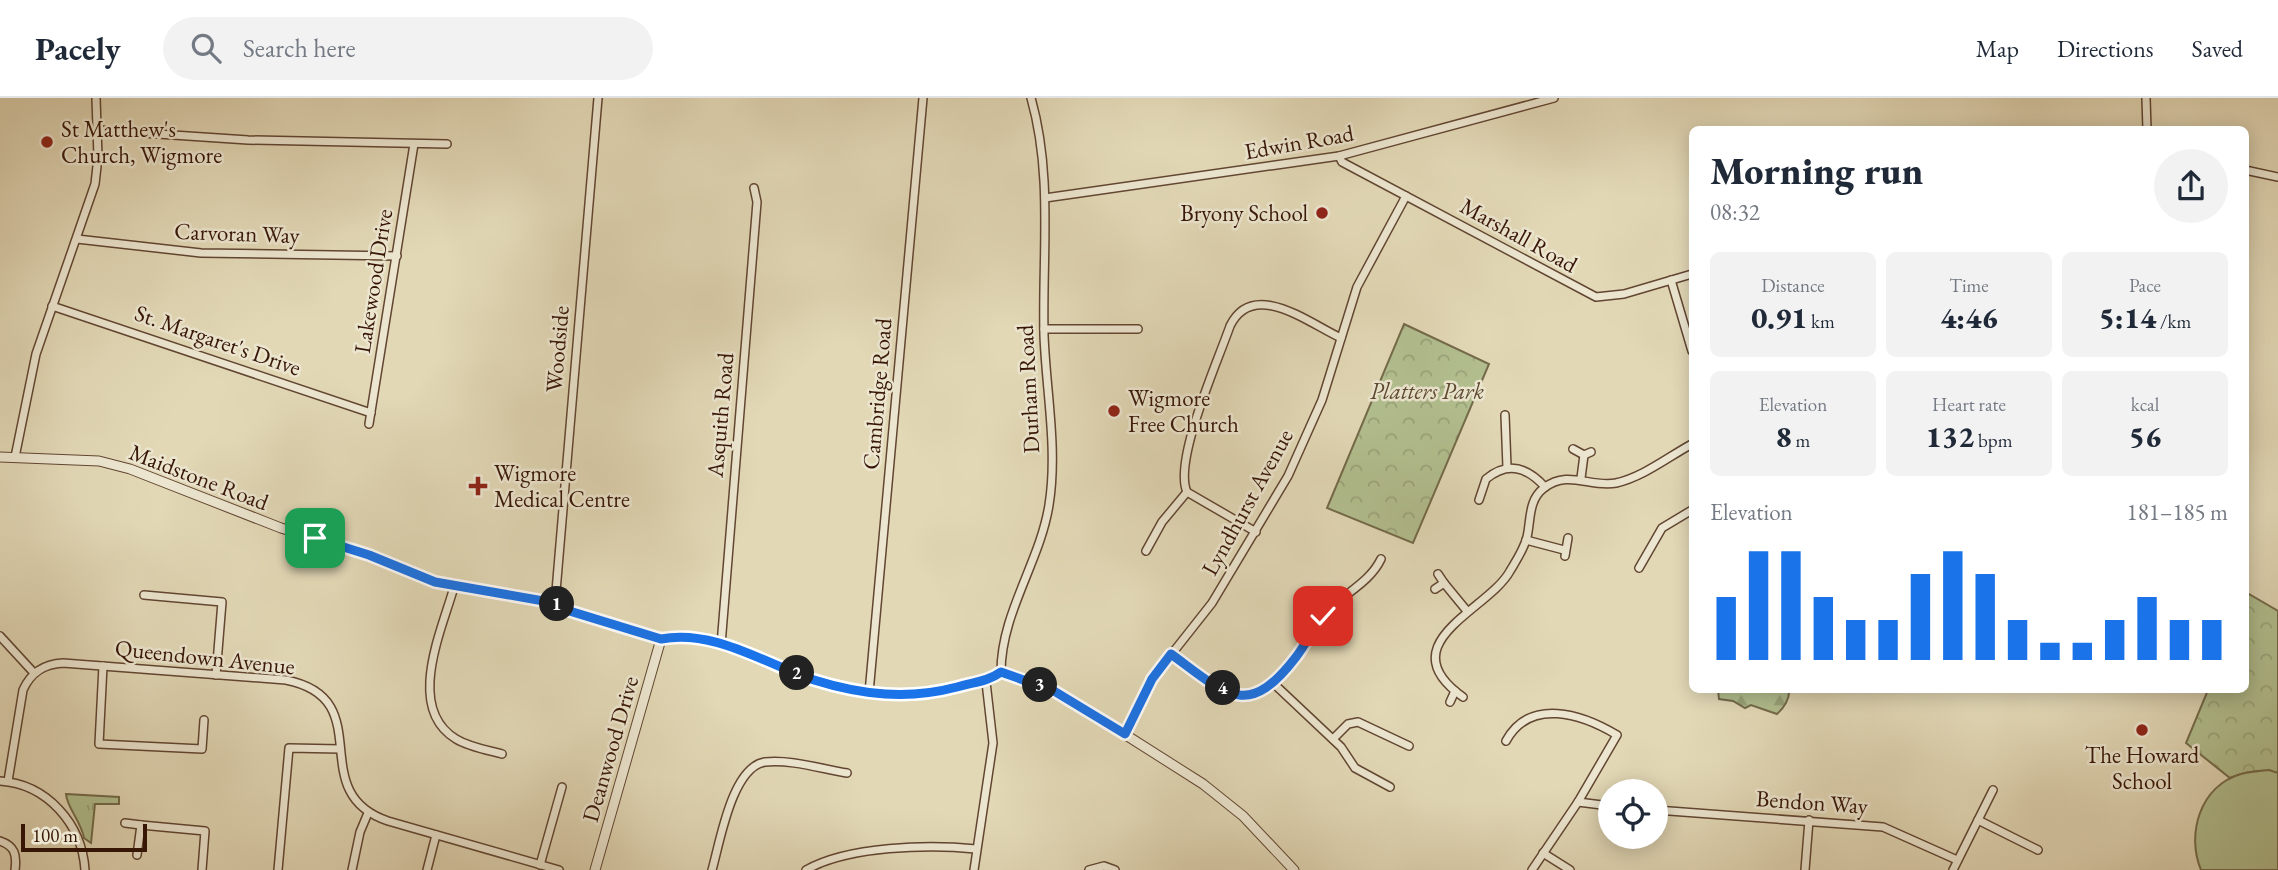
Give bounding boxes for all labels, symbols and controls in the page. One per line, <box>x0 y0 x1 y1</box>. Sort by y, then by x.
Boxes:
search box <box>163 17 653 80</box>
text: Pacely <box>35 27 121 70</box>
icon: search <box>187 29 225 67</box>
text: Search here <box>243 31 356 65</box>
text: Map <box>1976 33 2019 64</box>
text: Directions <box>2057 33 2154 64</box>
text: Saved <box>2192 33 2243 64</box>
place label: St Matthew's Church, Wigmore <box>61 114 222 170</box>
street label: Edwin Road <box>1242 118 1356 166</box>
marker: St Matthew's Church, Wigmore <box>39 134 55 150</box>
text: Morning run <box>1710 146 1923 195</box>
button: share <box>2154 149 2228 223</box>
street label: Marshall Road <box>1455 191 1583 280</box>
text: 08:32 <box>1710 197 1760 227</box>
place label: Bryony School <box>1180 198 1308 228</box>
marker: Bryony School <box>1314 205 1330 221</box>
street label: Lakewood Drive <box>347 207 399 355</box>
street label: Carvoran Way <box>174 216 301 250</box>
text: Distance <box>1761 273 1825 298</box>
text: Time <box>1949 273 1989 298</box>
text: Pace <box>2129 273 2161 298</box>
street label: St. Margaret's Drive <box>131 298 305 382</box>
text: 0.91 <box>1751 298 1807 337</box>
text: 4:46 <box>1940 298 1998 337</box>
text: 5:14 <box>2099 298 2156 337</box>
street label: Woodside <box>538 304 576 394</box>
text: km <box>1807 309 1835 334</box>
text: /km <box>2156 309 2191 334</box>
street label: Cambridge Road <box>855 317 899 471</box>
street label: Durham Road <box>1010 324 1046 454</box>
street label: Asquith Road <box>700 351 740 480</box>
park label: Platters Park <box>1370 376 1484 406</box>
place label: Wigmore Free Church <box>1128 383 1239 439</box>
text: Elevation <box>1759 392 1827 417</box>
text: Heart rate <box>1932 392 2006 417</box>
text: kcal <box>2131 392 2159 417</box>
marker: Wigmore Free Church <box>1106 403 1122 419</box>
text: 8 <box>1776 417 1792 456</box>
text: 132 <box>1926 417 1974 456</box>
text: 56 <box>2129 417 2161 456</box>
street label: Lyndhurst Avenue <box>1194 423 1300 581</box>
text: m <box>1792 428 1810 453</box>
text: bpm <box>1974 428 2012 453</box>
street label: Maidstone Road <box>125 437 273 517</box>
place label: Wigmore Medical Centre <box>494 458 630 514</box>
marker: Wigmore Medical Centre <box>468 476 488 496</box>
text: Elevation <box>1710 497 1793 527</box>
text: 181–185 m <box>2127 497 2228 527</box>
pin <box>285 508 345 568</box>
icon: arrive <box>296 519 334 557</box>
pin <box>1293 586 1353 646</box>
pin: 1 <box>540 587 574 622</box>
text: 1 <box>551 591 562 616</box>
icon: check <box>1304 597 1342 635</box>
street label: Queendown Avenue <box>114 633 296 681</box>
pin: 2 <box>780 656 814 690</box>
text: 2 <box>791 660 802 685</box>
pin: 3 <box>1023 668 1058 702</box>
pin: 4 <box>1206 670 1240 706</box>
text: 3 <box>1034 672 1045 697</box>
street label: Deanwood Drive <box>575 673 645 825</box>
text: 4 <box>1217 675 1228 700</box>
marker: The Howard School <box>2134 722 2150 738</box>
place label: The Howard School <box>2085 740 2200 796</box>
map controls <box>1598 779 1668 849</box>
button: locate <box>1598 779 1668 849</box>
street label: Bendon Way <box>1755 783 1870 821</box>
scale bar <box>21 821 147 853</box>
text: 100 m <box>32 823 78 848</box>

